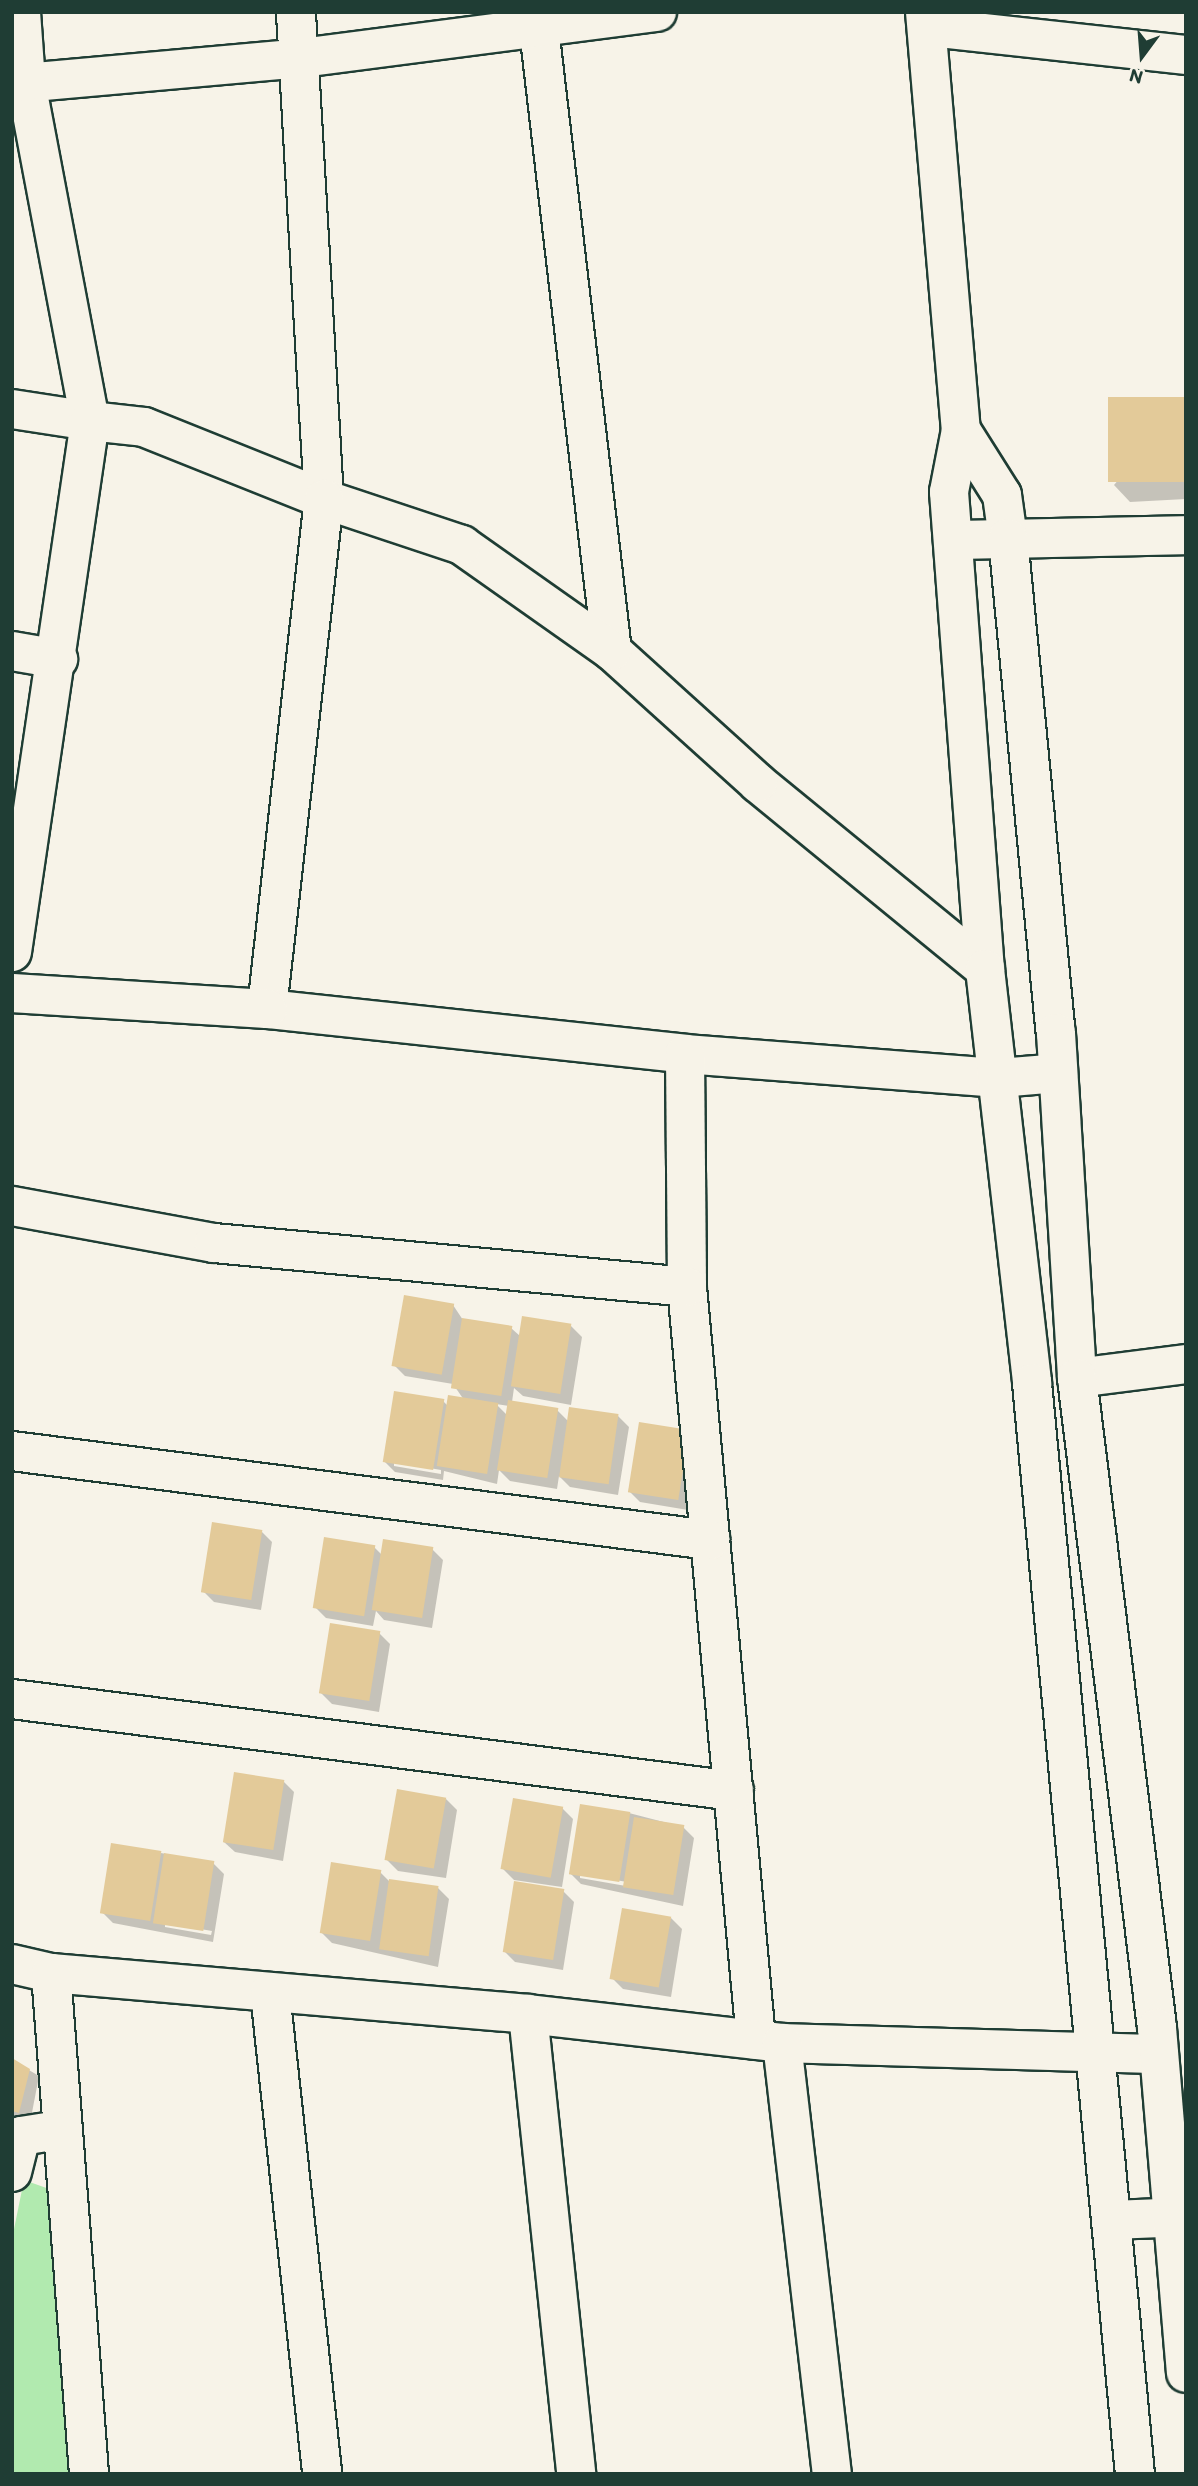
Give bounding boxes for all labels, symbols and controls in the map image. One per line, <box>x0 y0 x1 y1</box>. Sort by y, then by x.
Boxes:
north arrow <box>1107 21 1177 91</box>
text: N <box>1127 64 1145 89</box>

